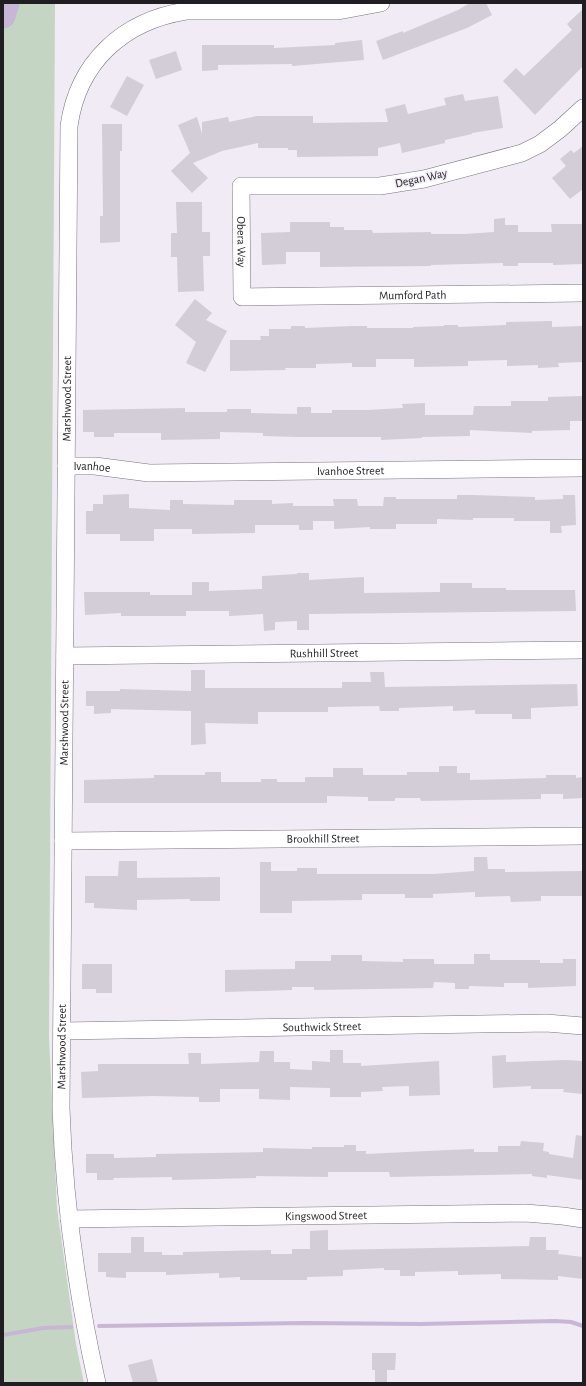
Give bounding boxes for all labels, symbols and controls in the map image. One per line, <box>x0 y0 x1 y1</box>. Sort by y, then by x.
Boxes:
street label: Degan Way <box>394 167 448 190</box>
street label: Obera Way <box>235 216 248 267</box>
street label: Mumford Path <box>379 289 447 301</box>
street label: Marshwood Street <box>60 356 73 442</box>
street label: Ivanhoe <box>73 460 111 474</box>
street label: Ivanhoe Street <box>317 464 384 477</box>
street label: Rushhill Street <box>290 647 359 659</box>
street label: Marshwood Street <box>58 680 70 765</box>
street label: Brookhill Street <box>286 832 360 845</box>
street label: Marshwood Street <box>55 1004 68 1089</box>
street label: Southwick Street <box>283 1020 362 1033</box>
street label: Kingswood Street <box>285 1209 367 1222</box>

